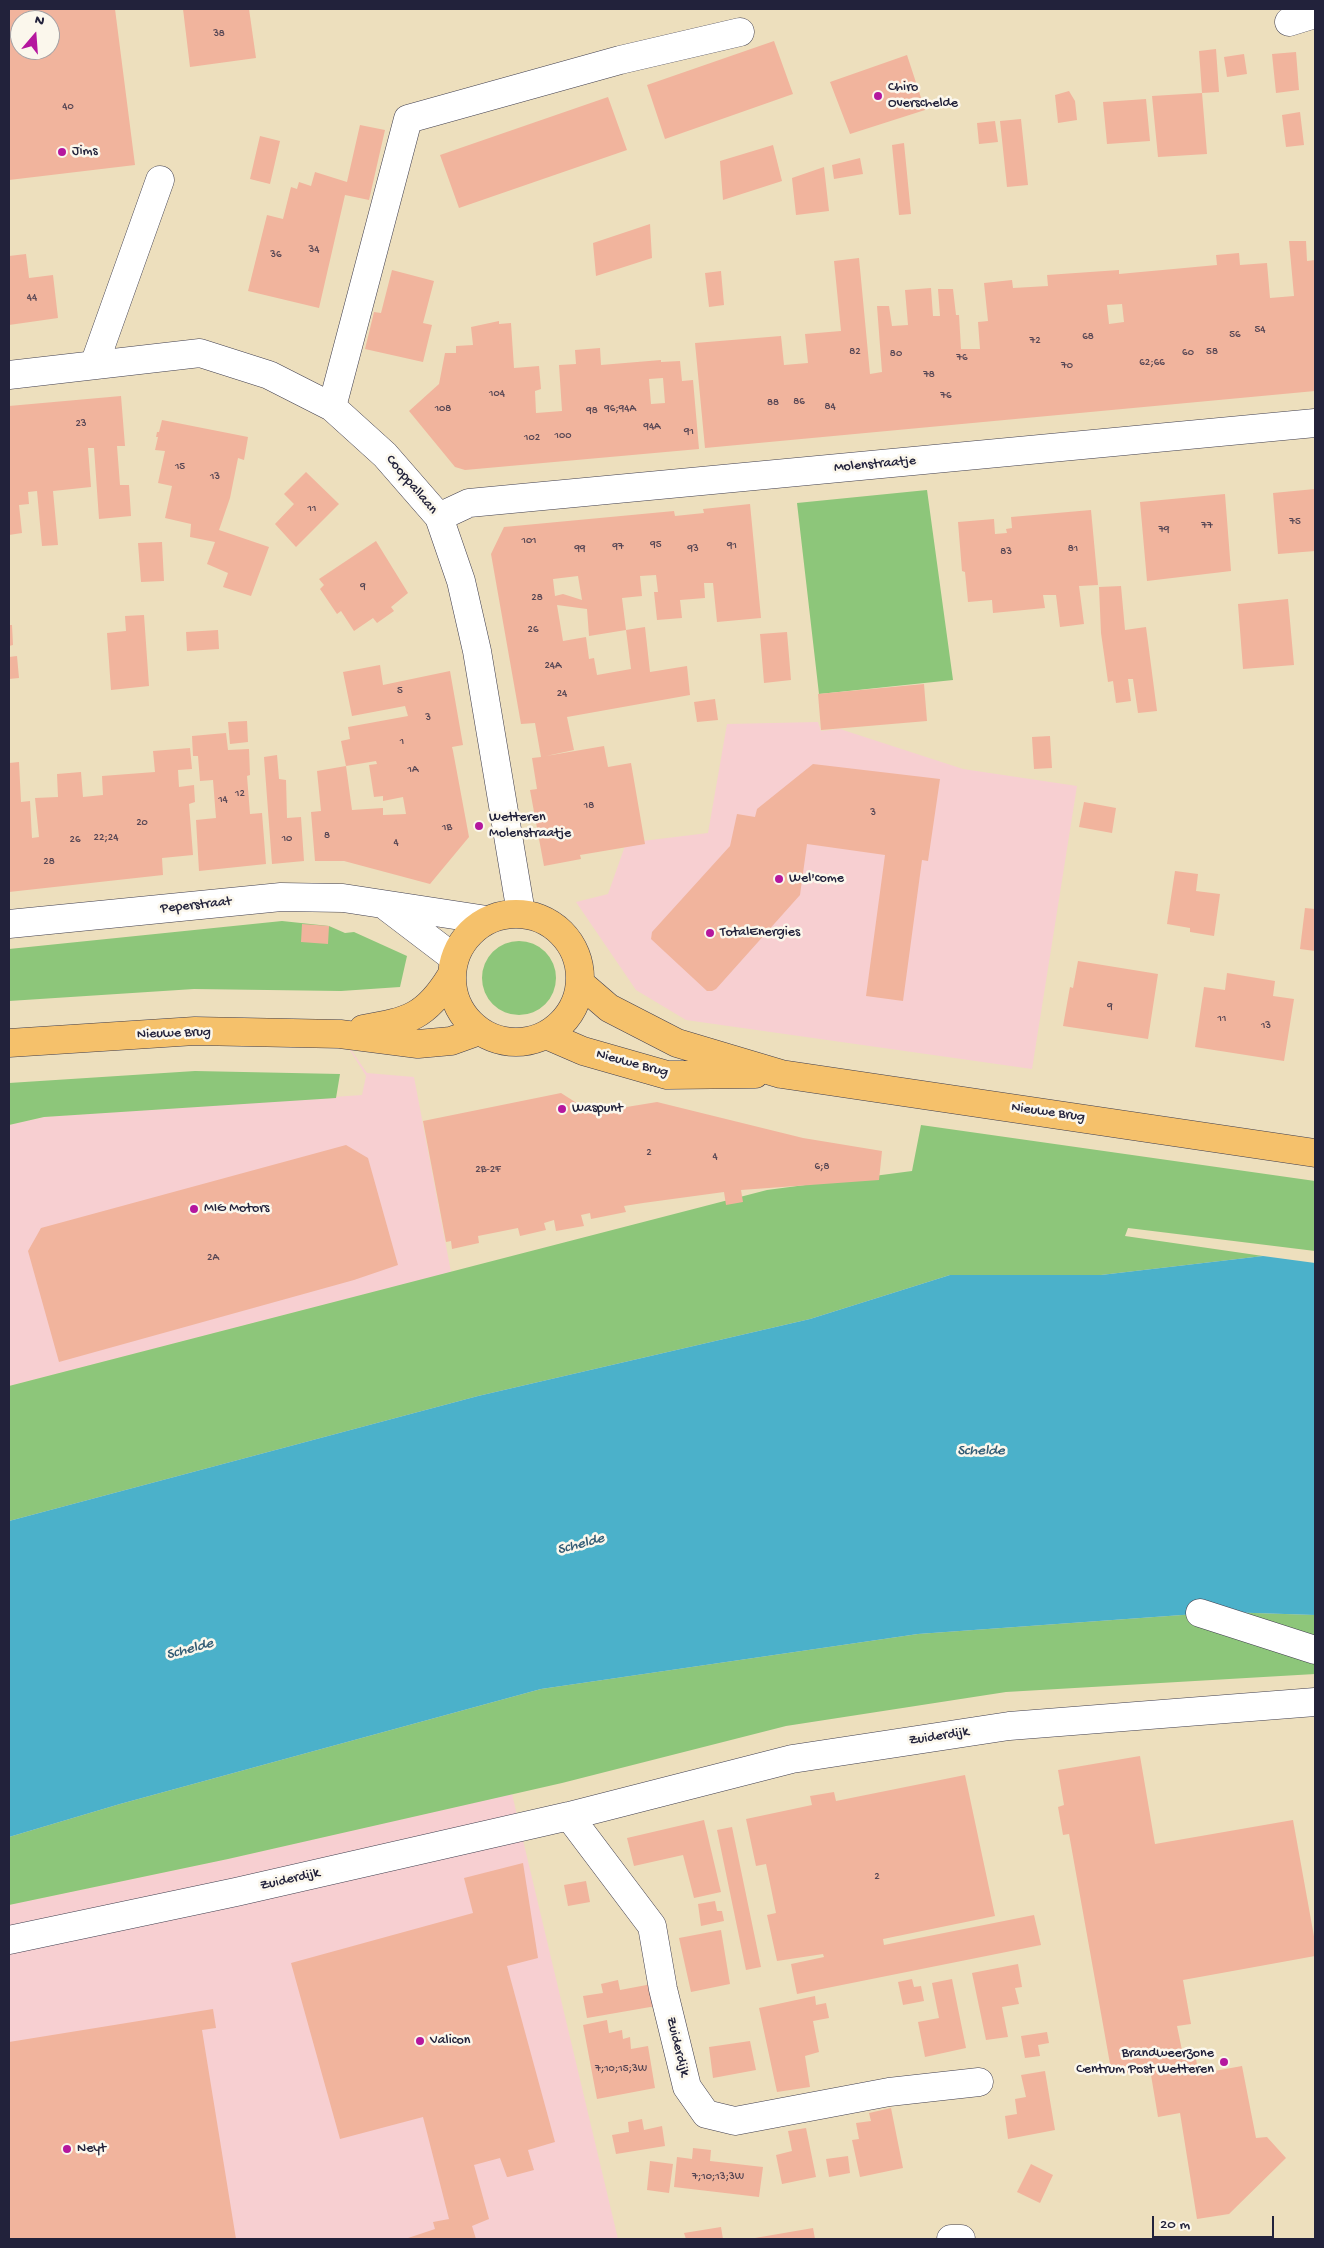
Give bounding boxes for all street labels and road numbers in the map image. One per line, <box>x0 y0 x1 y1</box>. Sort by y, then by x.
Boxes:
street label: Cooppallaan <box>381 452 441 518</box>
street label: Molenstraatje <box>833 453 917 477</box>
street label: Peperstraat <box>160 894 232 918</box>
street label: Nieuwe Brug <box>137 1024 211 1044</box>
street label: Nieuwe Brug <box>594 1046 670 1082</box>
street label: Nieuwe Brug <box>1010 1100 1086 1126</box>
street label: Zuiderdijk <box>908 1724 970 1750</box>
street label: Zuiderdijk <box>259 1865 321 1895</box>
street label: Zuiderdijk <box>662 2016 692 2078</box>

